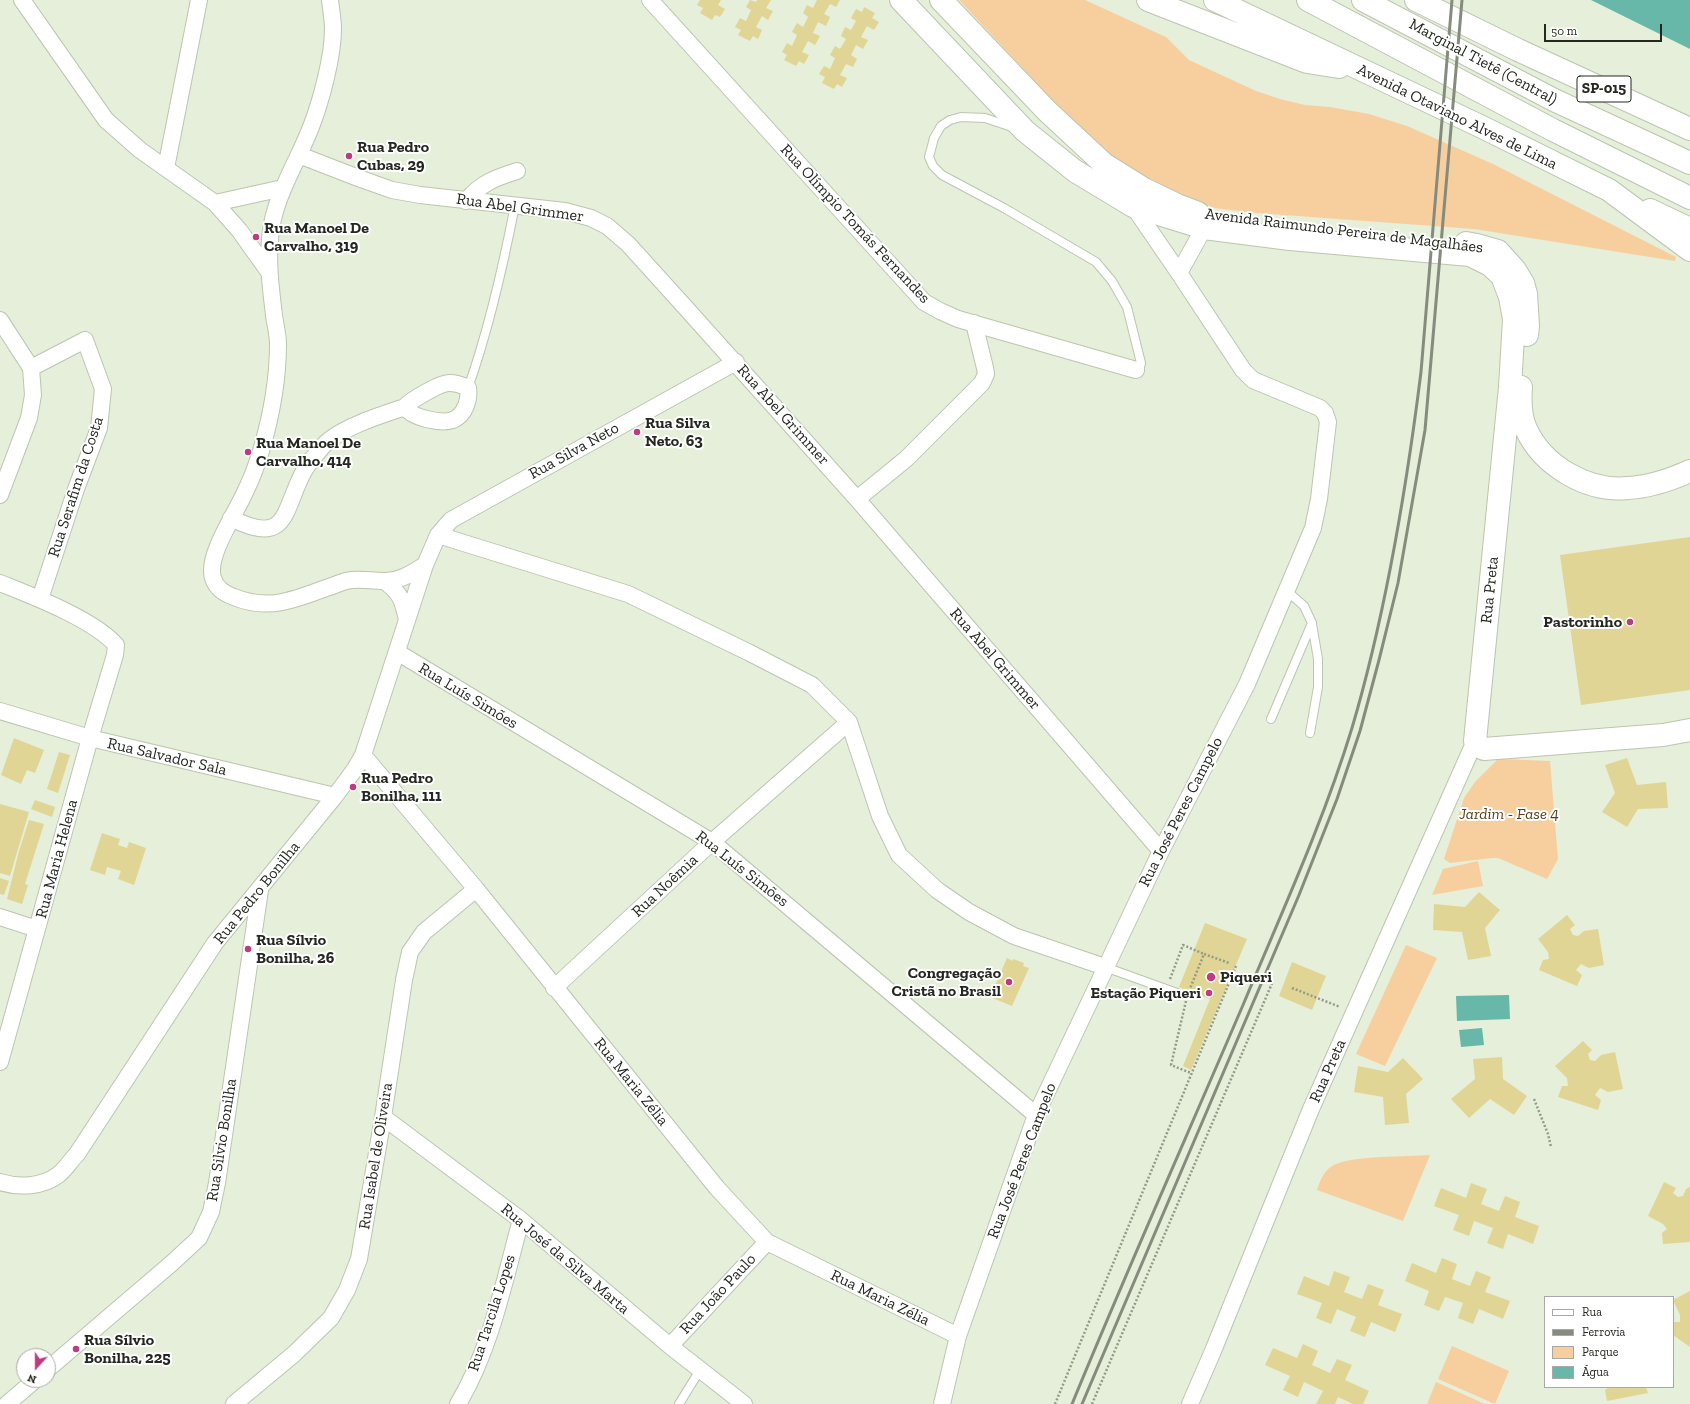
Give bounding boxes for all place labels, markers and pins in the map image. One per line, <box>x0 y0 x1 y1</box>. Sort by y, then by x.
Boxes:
place label: Rua Pedro Cubas, 29 <box>357 137 429 175</box>
marker: Rua Pedro Cubas, 29 <box>344 151 354 161</box>
place label: Rua Manoel De Carvalho, 319 <box>264 218 369 256</box>
marker: Rua Manoel De Carvalho, 319 <box>251 232 261 242</box>
place label: Rua Silva Neto, 63 <box>645 413 710 451</box>
marker: Rua Silva Neto, 63 <box>632 427 642 437</box>
place label: Rua Manoel De Carvalho, 414 <box>256 433 361 471</box>
marker: Rua Manoel De Carvalho, 414 <box>243 447 253 457</box>
place label: Pastorinho <box>1543 612 1622 632</box>
marker: Pastorinho <box>1625 617 1635 627</box>
place label: Rua Pedro Bonilha, 111 <box>361 768 441 806</box>
marker: Rua Pedro Bonilha, 111 <box>348 782 358 792</box>
place label: Rua Sílvio Bonilha, 26 <box>256 930 334 968</box>
marker: Rua Sílvio Bonilha, 26 <box>243 944 253 954</box>
place label: Congregação Cristã no Brasil <box>891 963 1001 1001</box>
place label: Piqueri <box>1220 967 1272 987</box>
marker: Piqueri <box>1205 971 1217 983</box>
marker: Congregação Cristã no Brasil <box>1004 977 1014 987</box>
place label: Estação Piqueri <box>1091 983 1201 1003</box>
marker: Estação Piqueri <box>1204 988 1214 998</box>
place label: Rua Sílvio Bonilha, 225 <box>84 1330 171 1368</box>
marker: Rua Sílvio Bonilha, 225 <box>71 1344 81 1354</box>

